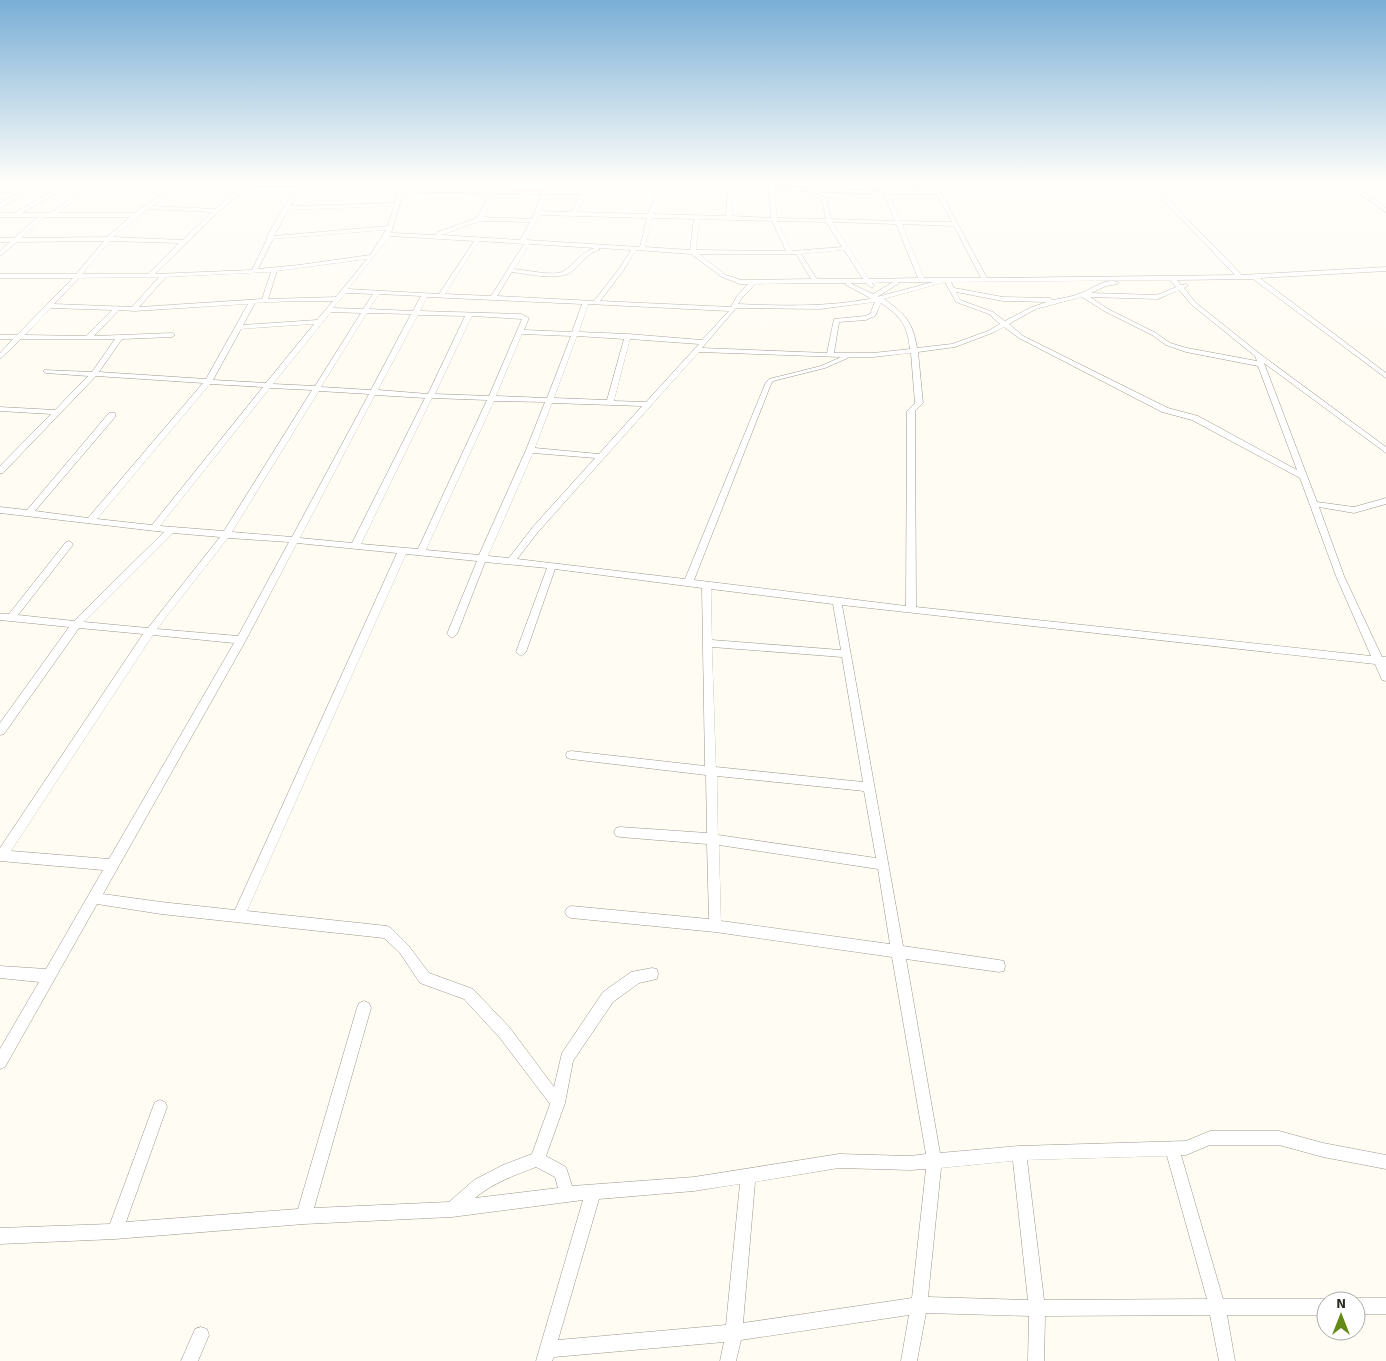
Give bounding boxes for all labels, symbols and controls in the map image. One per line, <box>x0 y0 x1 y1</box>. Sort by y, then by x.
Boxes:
north arrow <box>1316 1291 1366 1341</box>
text: N <box>1336 1295 1346 1312</box>

